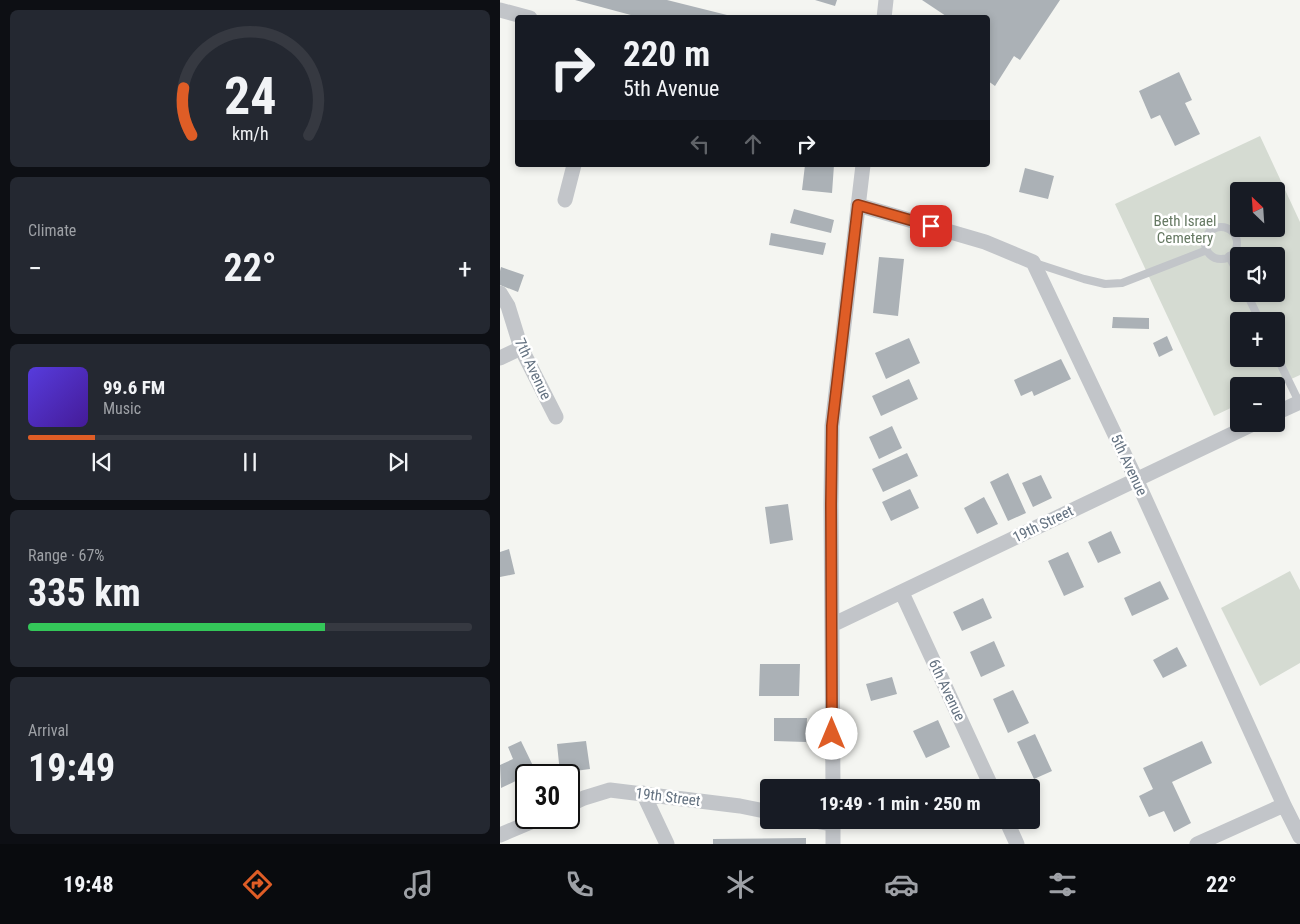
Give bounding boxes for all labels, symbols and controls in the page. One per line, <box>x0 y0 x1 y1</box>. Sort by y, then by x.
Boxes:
text: 220 m <box>623 34 710 75</box>
icon: right <box>540 35 605 100</box>
text: 24 <box>224 66 276 127</box>
text: 5th Avenue <box>623 76 719 101</box>
text: km/h <box>232 123 268 144</box>
icon: left <box>686 130 714 158</box>
icon: ahead <box>739 130 767 158</box>
icon: right <box>792 130 820 158</box>
north arrow <box>1230 182 1285 238</box>
map controls <box>1230 182 1285 432</box>
pin <box>910 205 952 247</box>
icon: arrive <box>917 212 945 240</box>
park label: Beth Israel Cemetery <box>1154 212 1216 247</box>
text: Climate <box>28 221 76 240</box>
text: 22° <box>223 246 277 290</box>
button: sound <box>1230 247 1285 302</box>
text: − <box>28 252 42 285</box>
text: + <box>458 252 472 285</box>
button: + <box>1230 312 1285 367</box>
street label: 7th Avenue <box>511 335 555 403</box>
text: 99.6 FM <box>103 376 165 399</box>
button: − <box>1230 377 1285 432</box>
text: Music <box>103 399 141 418</box>
street label: 5th Avenue <box>1107 431 1151 499</box>
icon: previous <box>88 448 116 476</box>
icon: pause <box>236 448 264 476</box>
icon: next <box>384 448 412 476</box>
street label: 19th Street <box>1010 502 1076 546</box>
text: Range · 67% <box>28 546 104 565</box>
text: 335 km <box>28 571 141 615</box>
street label: 6th Avenue <box>925 656 969 724</box>
position arrow <box>805 707 857 759</box>
text: Arrival <box>28 721 69 740</box>
text: 19:49 <box>28 746 115 790</box>
speed limit sign: 30 <box>515 764 580 829</box>
street label: 19th Street <box>635 784 701 810</box>
text: 19:49 · 1 min · 250 m <box>819 792 981 815</box>
icon: directions <box>240 867 275 902</box>
icon: music <box>401 867 436 902</box>
icon: phone <box>562 867 597 902</box>
icon: climate <box>723 867 758 902</box>
icon: car <box>884 867 919 902</box>
icon: filters <box>1045 867 1080 902</box>
text: 19:48 <box>63 872 114 897</box>
text: 22° <box>1206 872 1237 897</box>

